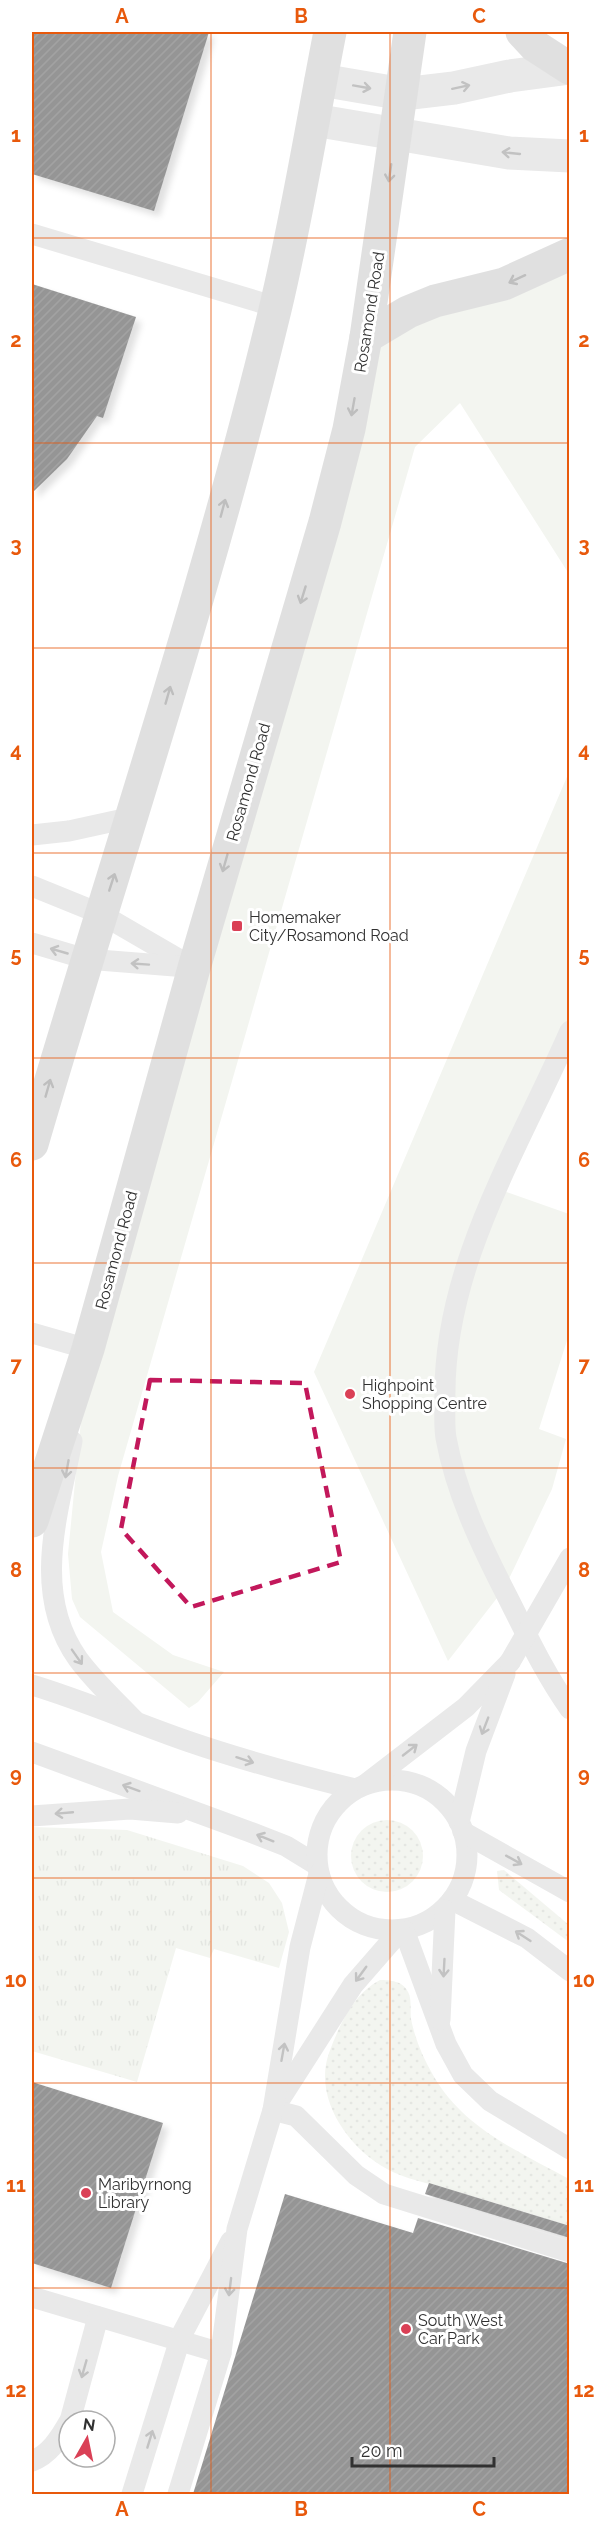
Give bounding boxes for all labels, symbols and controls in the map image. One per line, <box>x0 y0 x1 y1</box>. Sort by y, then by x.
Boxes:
text: A <box>115 4 129 28</box>
text: B <box>294 4 308 28</box>
text: C <box>472 4 486 28</box>
one-way arrow <box>450 81 470 92</box>
one-way arrow <box>351 82 371 93</box>
text: 1 <box>11 123 21 147</box>
text: 1 <box>579 123 589 147</box>
one-way arrow <box>502 147 522 158</box>
one-way arrow <box>385 162 396 182</box>
street label: Rosamond Road <box>351 250 388 374</box>
one-way arrow <box>508 273 526 285</box>
text: 2 <box>10 328 22 352</box>
text: 2 <box>578 328 590 352</box>
one-way arrow <box>347 396 358 416</box>
one-way arrow <box>218 499 229 518</box>
text: 3 <box>10 533 22 557</box>
text: 3 <box>578 533 590 557</box>
one-way arrow <box>297 585 308 604</box>
one-way arrow <box>163 686 174 705</box>
street label: Rosamond Road <box>223 721 274 843</box>
text: 4 <box>10 738 22 762</box>
text: 4 <box>578 738 590 762</box>
one-way arrow <box>219 853 230 872</box>
one-way arrow <box>107 873 118 892</box>
place label: Homemaker City/Rosamond Road <box>249 908 409 945</box>
marker: Homemaker City/Rosamond Road <box>230 919 244 933</box>
text: 5 <box>10 943 22 967</box>
text: 5 <box>578 943 590 967</box>
one-way arrow <box>50 945 69 956</box>
one-way arrow <box>130 958 150 969</box>
one-way arrow <box>43 1079 54 1098</box>
text: 6 <box>10 1148 22 1172</box>
text: 6 <box>578 1148 590 1172</box>
street label: Rosamond Road <box>92 1189 141 1312</box>
text: 7 <box>10 1353 22 1377</box>
text: 7 <box>578 1353 590 1377</box>
place label: Highpoint Shopping Centre <box>362 1376 487 1413</box>
marker: Highpoint Shopping Centre <box>343 1387 357 1401</box>
one-way arrow <box>61 1459 72 1478</box>
text: 8 <box>10 1558 22 1582</box>
text: 8 <box>578 1558 590 1582</box>
one-way arrow <box>71 1648 83 1664</box>
one-way arrow <box>479 1716 490 1735</box>
one-way arrow <box>401 1744 417 1756</box>
one-way arrow <box>235 1755 254 1766</box>
text: 9 <box>10 1763 22 1787</box>
text: 9 <box>578 1763 590 1787</box>
one-way arrow <box>122 1782 141 1793</box>
one-way arrow <box>54 1808 74 1819</box>
one-way arrow <box>256 1831 275 1842</box>
one-way arrow <box>505 1855 523 1866</box>
one-way arrow <box>515 1929 532 1941</box>
one-way arrow <box>438 1958 449 1978</box>
one-way arrow <box>355 1966 367 1982</box>
text: 10 <box>5 1968 27 1992</box>
text: 10 <box>573 1968 595 1992</box>
one-way arrow <box>278 2043 289 2062</box>
text: 11 <box>6 2173 26 2197</box>
text: 11 <box>574 2173 594 2197</box>
place label: Maribyrnong Library <box>98 2175 192 2212</box>
marker: Maribyrnong Library <box>79 2186 93 2200</box>
one-way arrow <box>224 2277 235 2297</box>
place label: South West Car Park <box>418 2311 504 2348</box>
marker: South West Car Park <box>399 2322 413 2336</box>
one-way arrow <box>77 2359 89 2378</box>
text: 12 <box>5 2378 27 2402</box>
text: 12 <box>573 2378 595 2402</box>
north arrow <box>57 2409 117 2469</box>
text: N <box>82 2414 97 2435</box>
one-way arrow <box>145 2430 156 2449</box>
scale bar <box>352 2430 494 2468</box>
text: 20 m <box>361 2440 403 2461</box>
text: A <box>115 2497 129 2521</box>
text: B <box>294 2497 308 2521</box>
text: C <box>472 2497 486 2521</box>

